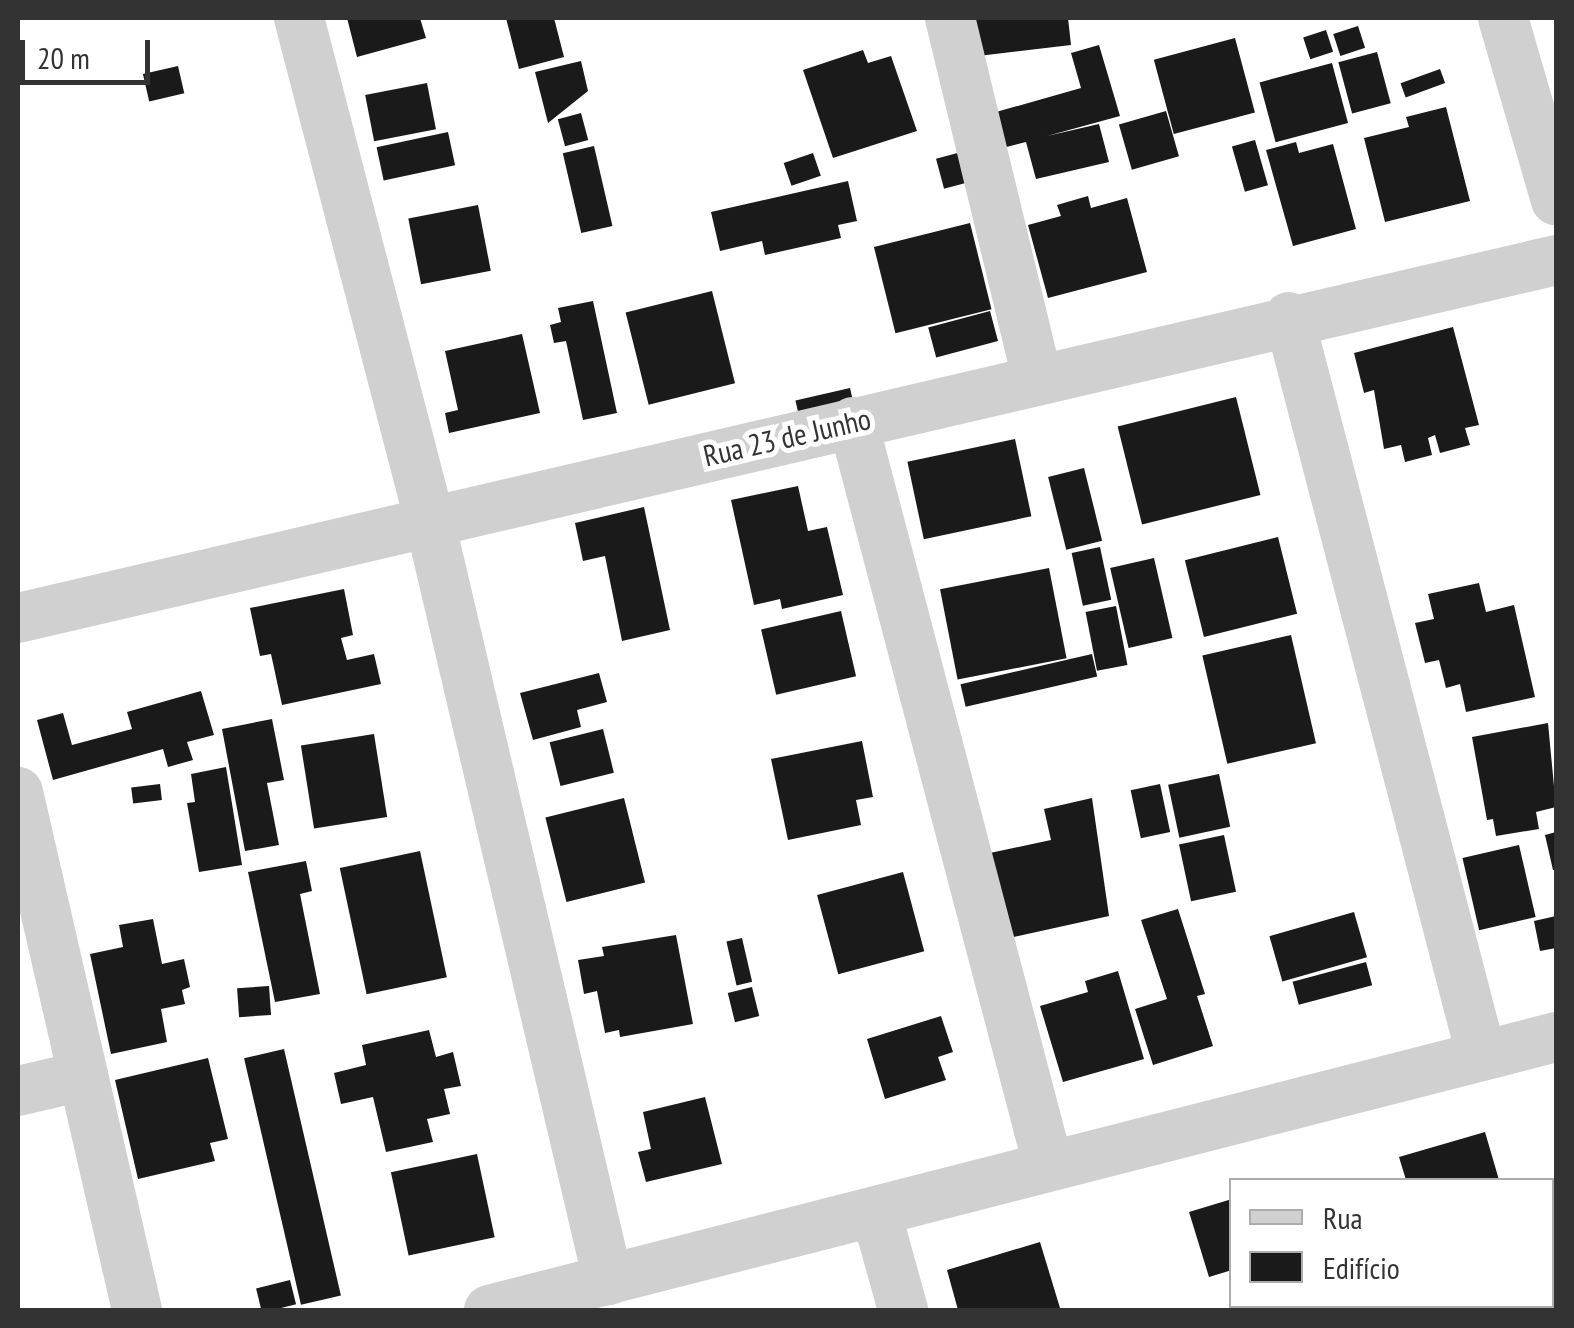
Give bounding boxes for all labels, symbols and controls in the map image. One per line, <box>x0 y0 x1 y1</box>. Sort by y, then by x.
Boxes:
scale bar <box>25 20 155 82</box>
text: 20 m <box>37 38 90 77</box>
street label: Rua 23 de Junho <box>700 400 874 474</box>
legend <box>1229 1178 1554 1308</box>
text: Rua <box>1323 1198 1362 1237</box>
text: Edifício <box>1323 1248 1400 1287</box>

